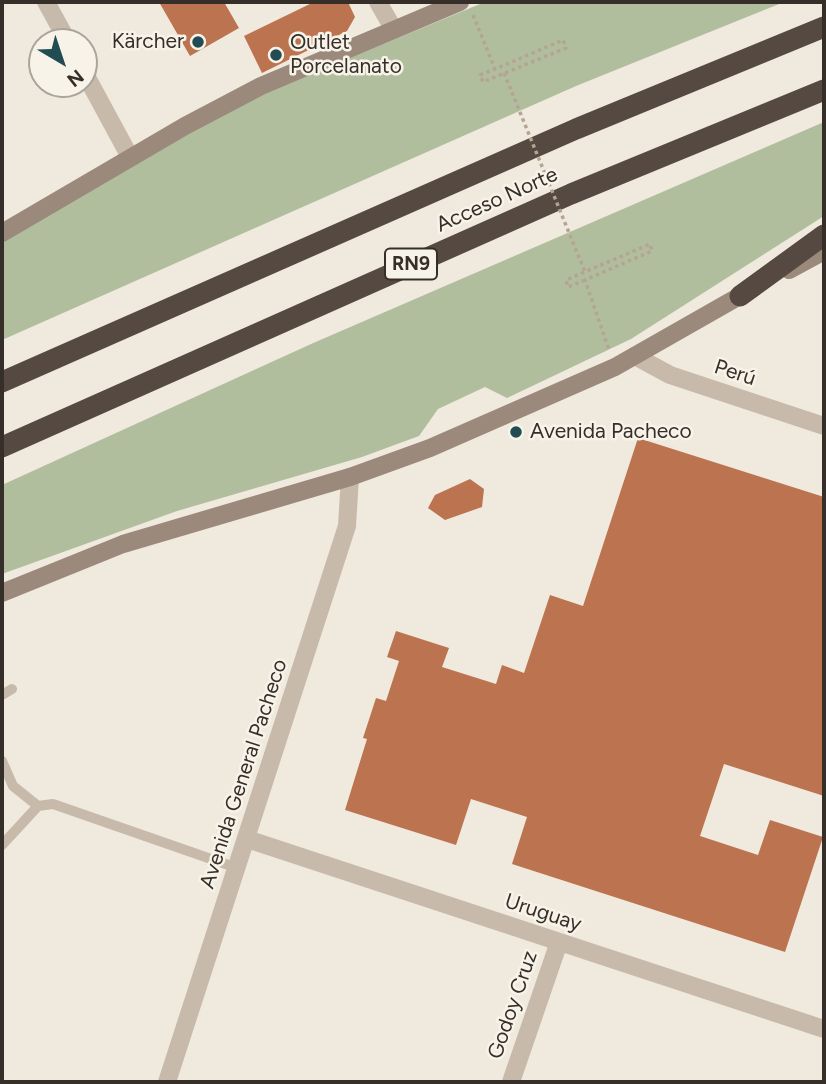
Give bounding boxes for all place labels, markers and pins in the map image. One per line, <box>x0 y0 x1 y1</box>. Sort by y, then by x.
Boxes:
place label: Kärcher <box>112 29 184 55</box>
place label: Outlet Porcelanato <box>290 30 402 80</box>
marker: Kärcher <box>190 34 206 50</box>
marker: Outlet Porcelanato <box>268 47 284 63</box>
place label: Avenida Pacheco <box>530 419 692 445</box>
marker: Avenida Pacheco <box>508 424 524 440</box>

